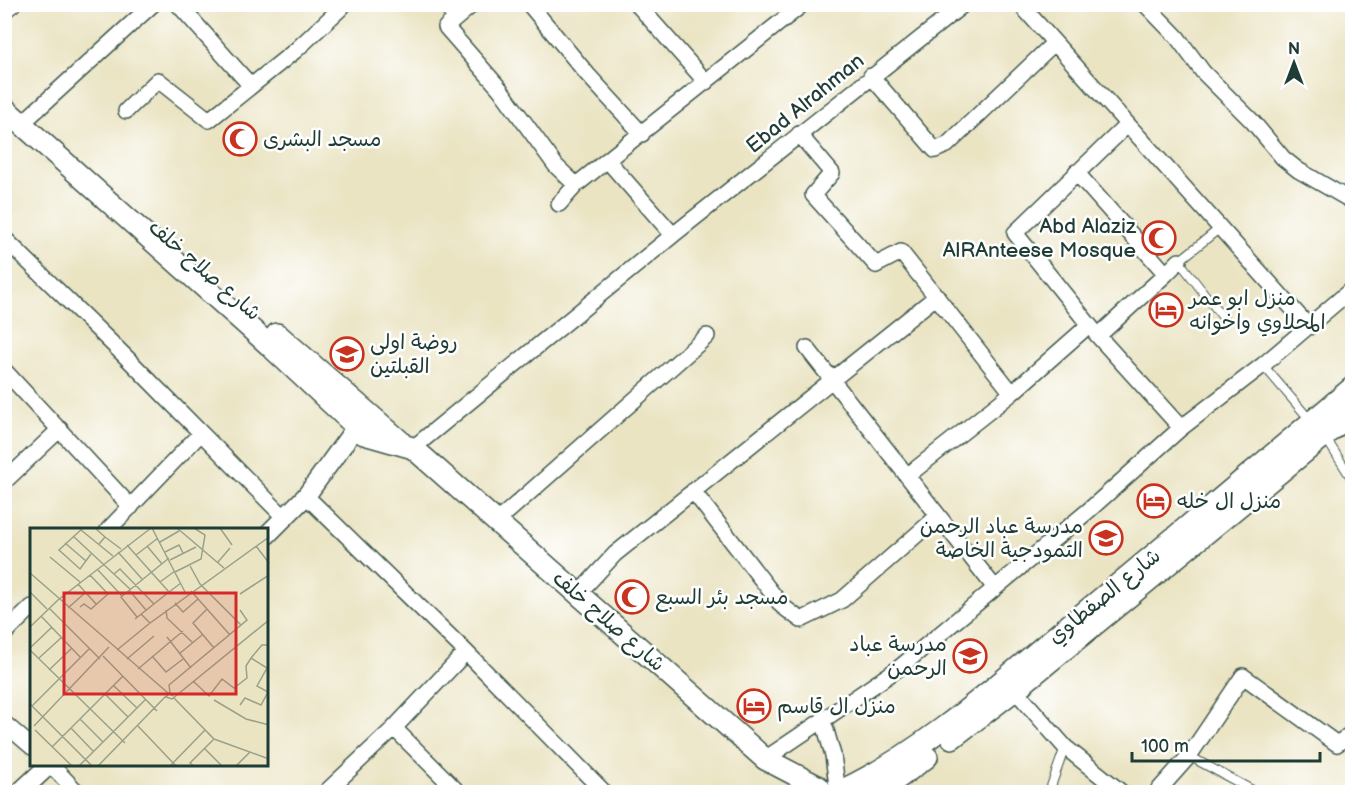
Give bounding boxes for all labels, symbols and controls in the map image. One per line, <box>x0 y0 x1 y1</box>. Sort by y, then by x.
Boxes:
north arrow <box>1264 33 1324 93</box>
text: N <box>1288 40 1300 59</box>
street label: Ebad Alrahman <box>741 48 869 159</box>
mosque icon: مسجد البشرى <box>222 121 258 157</box>
place label: مسجد البشرى <box>263 127 381 152</box>
place label: Abd Alaziz AlRAnteese Mosque <box>943 214 1137 263</box>
street label: شارع صلاح خلف <box>142 215 266 328</box>
mosque icon: Abd Alaziz AlRAnteese Mosque <box>1141 220 1177 256</box>
place label: منزل ابو عمر المحلاوي واخوانه <box>1187 286 1326 337</box>
hotel icon: منزل ابو عمر المحلاوي واخوانه <box>1148 292 1184 328</box>
place label: روضة اولى القبلتين <box>370 330 458 379</box>
school or university icon: روضة اولى القبلتين <box>329 336 365 372</box>
hotel icon: منزل ال خله <box>1136 483 1172 519</box>
place label: منزل ال خله <box>1177 489 1281 514</box>
place label: مدرسة عباد الرحمن التمودجية الخاصة <box>920 514 1083 563</box>
school or university icon: مدرسة عباد الرحمن التمودجية الخاصة <box>1088 520 1124 556</box>
inset map <box>30 528 268 767</box>
street label: شارع الصفطاوي <box>1043 543 1167 651</box>
street label: شارع صلاح خلف <box>546 566 670 679</box>
mosque icon: مسجد بئر السبع <box>614 579 650 615</box>
place label: مسجد بئر السبع <box>655 585 789 612</box>
place label: مدرسة عباد الرحمن <box>849 632 947 681</box>
school or university icon: مدرسة عباد الرحمن <box>952 638 988 674</box>
hotel icon: منزل ال قاسم <box>736 688 772 724</box>
place label: منزل ال قاسم <box>777 694 896 722</box>
scale bar <box>1132 725 1320 763</box>
text: 100 m <box>1141 736 1189 757</box>

